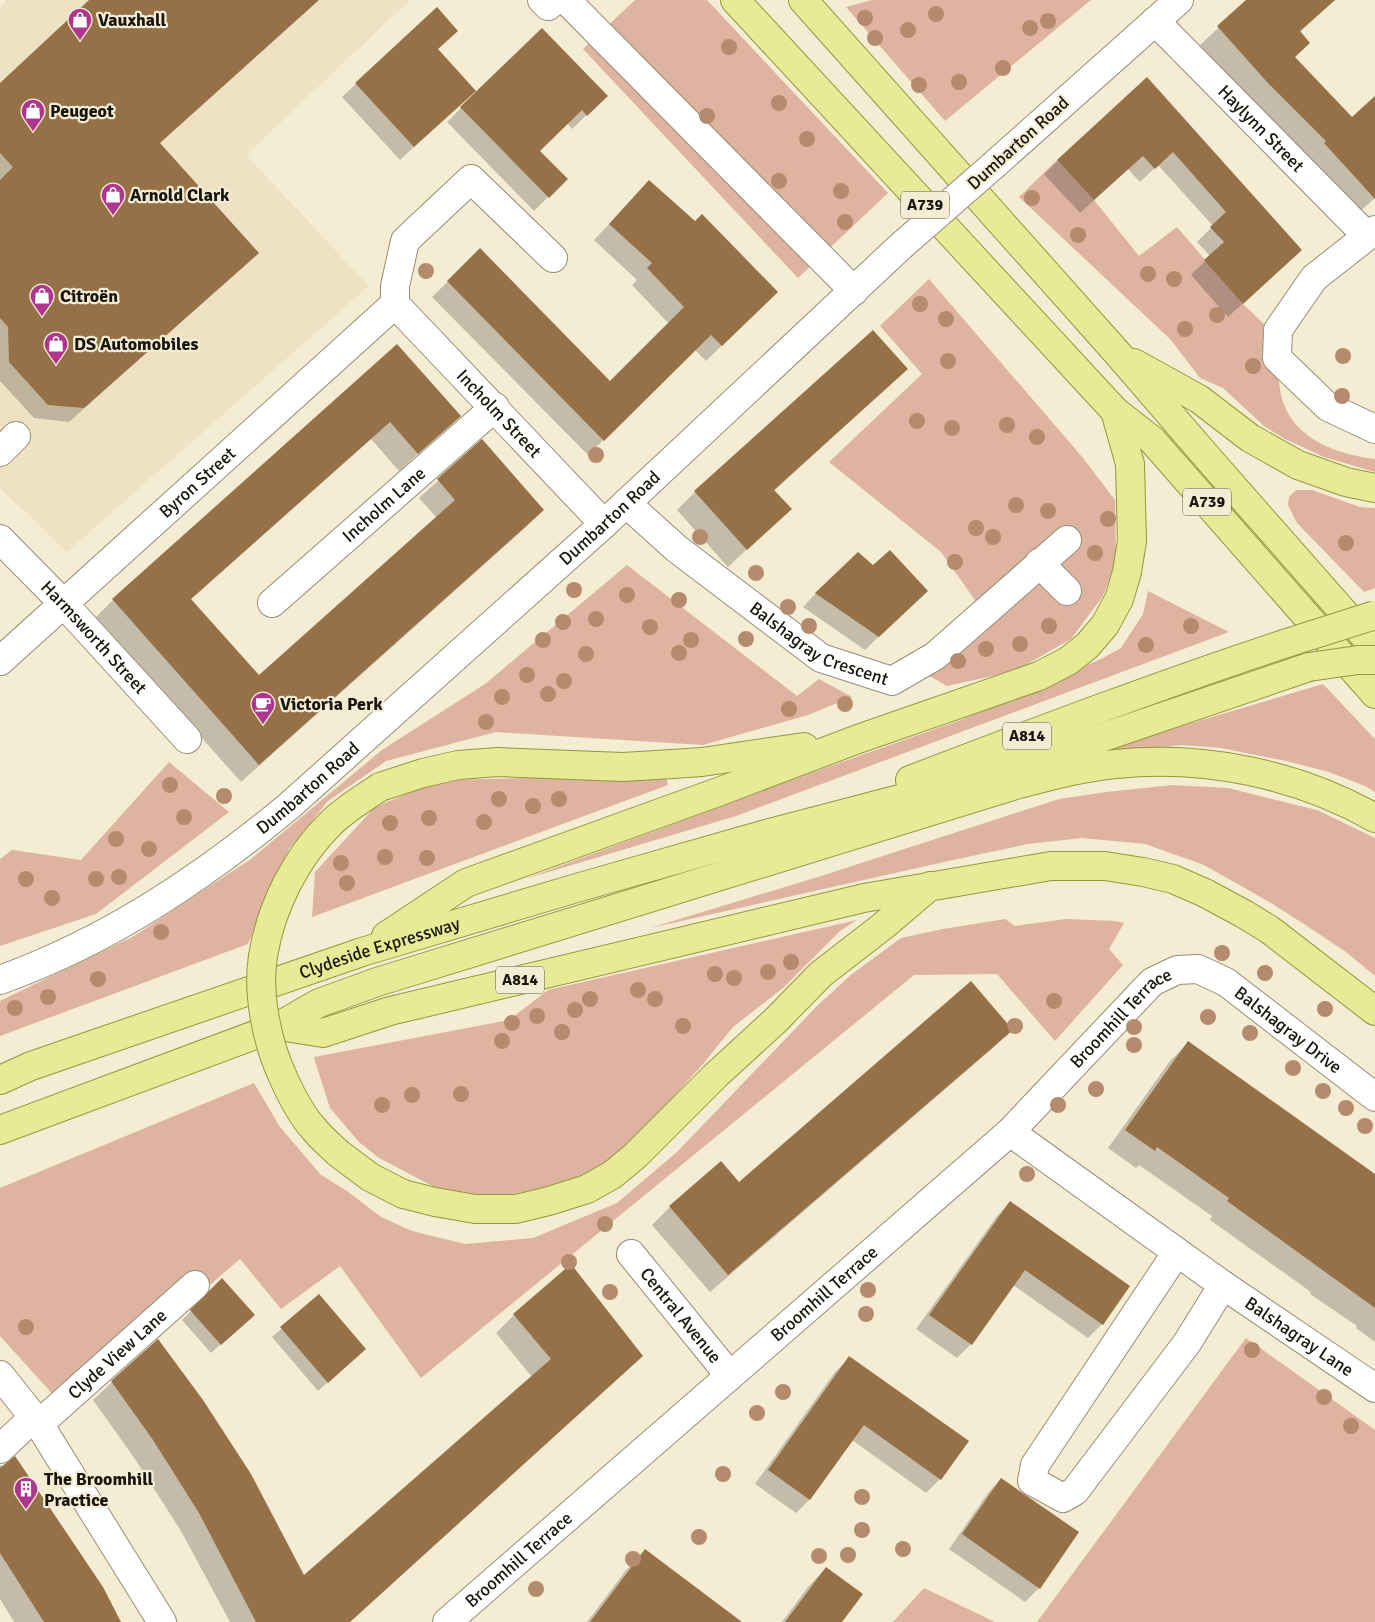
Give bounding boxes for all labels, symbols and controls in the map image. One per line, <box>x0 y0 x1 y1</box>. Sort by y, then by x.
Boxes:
shop icon: Vauxhall <box>67 7 93 41</box>
place label: Vauxhall <box>98 9 167 31</box>
street label: Haylynn Street <box>1213 80 1309 177</box>
street label: Dumbarton Road <box>963 92 1073 194</box>
shop icon: Peugeot <box>20 98 46 132</box>
place label: Peugeot <box>50 100 114 122</box>
shop icon: Arnold Clark <box>100 182 126 216</box>
place label: Arnold Clark <box>130 184 230 206</box>
road number: A739 <box>901 192 949 218</box>
shop icon: Citroën <box>29 283 55 317</box>
place label: Citroën <box>60 285 118 307</box>
shop icon: DS Automobiles <box>43 331 69 365</box>
place label: DS Automobiles <box>74 333 198 355</box>
street label: Incholm Street <box>452 365 546 462</box>
street label: Byron Street <box>155 442 240 523</box>
street label: Incholm Lane <box>338 462 430 547</box>
street label: Dumbarton Road <box>555 466 665 570</box>
road number: A739 <box>1183 488 1231 516</box>
street label: Harmsworth Street <box>36 576 152 699</box>
street label: Balshagray Crescent <box>745 597 891 690</box>
cafe icon: Victoria Perk <box>250 691 276 725</box>
place label: Victoria Perk <box>280 693 383 715</box>
road number: A814 <box>1003 722 1051 749</box>
street label: Dumbarton Road <box>252 737 364 839</box>
street label: Clydeside Expressway <box>296 912 463 984</box>
street label: Broomhill Terrace <box>1065 963 1175 1073</box>
road number: A814 <box>496 966 544 994</box>
street label: Balshagray Drive <box>1230 982 1346 1078</box>
street label: Broomhill Terrace <box>766 1241 882 1346</box>
street label: Central Avenue <box>635 1263 726 1368</box>
street label: Balshagray Lane <box>1241 1292 1358 1381</box>
street label: Clyde View Lane <box>63 1304 171 1404</box>
place label: The Broomhill Practice <box>44 1468 154 1511</box>
building icon: The Broomhill Practice <box>13 1476 39 1510</box>
street label: Broomhill Terrace <box>460 1507 577 1612</box>

